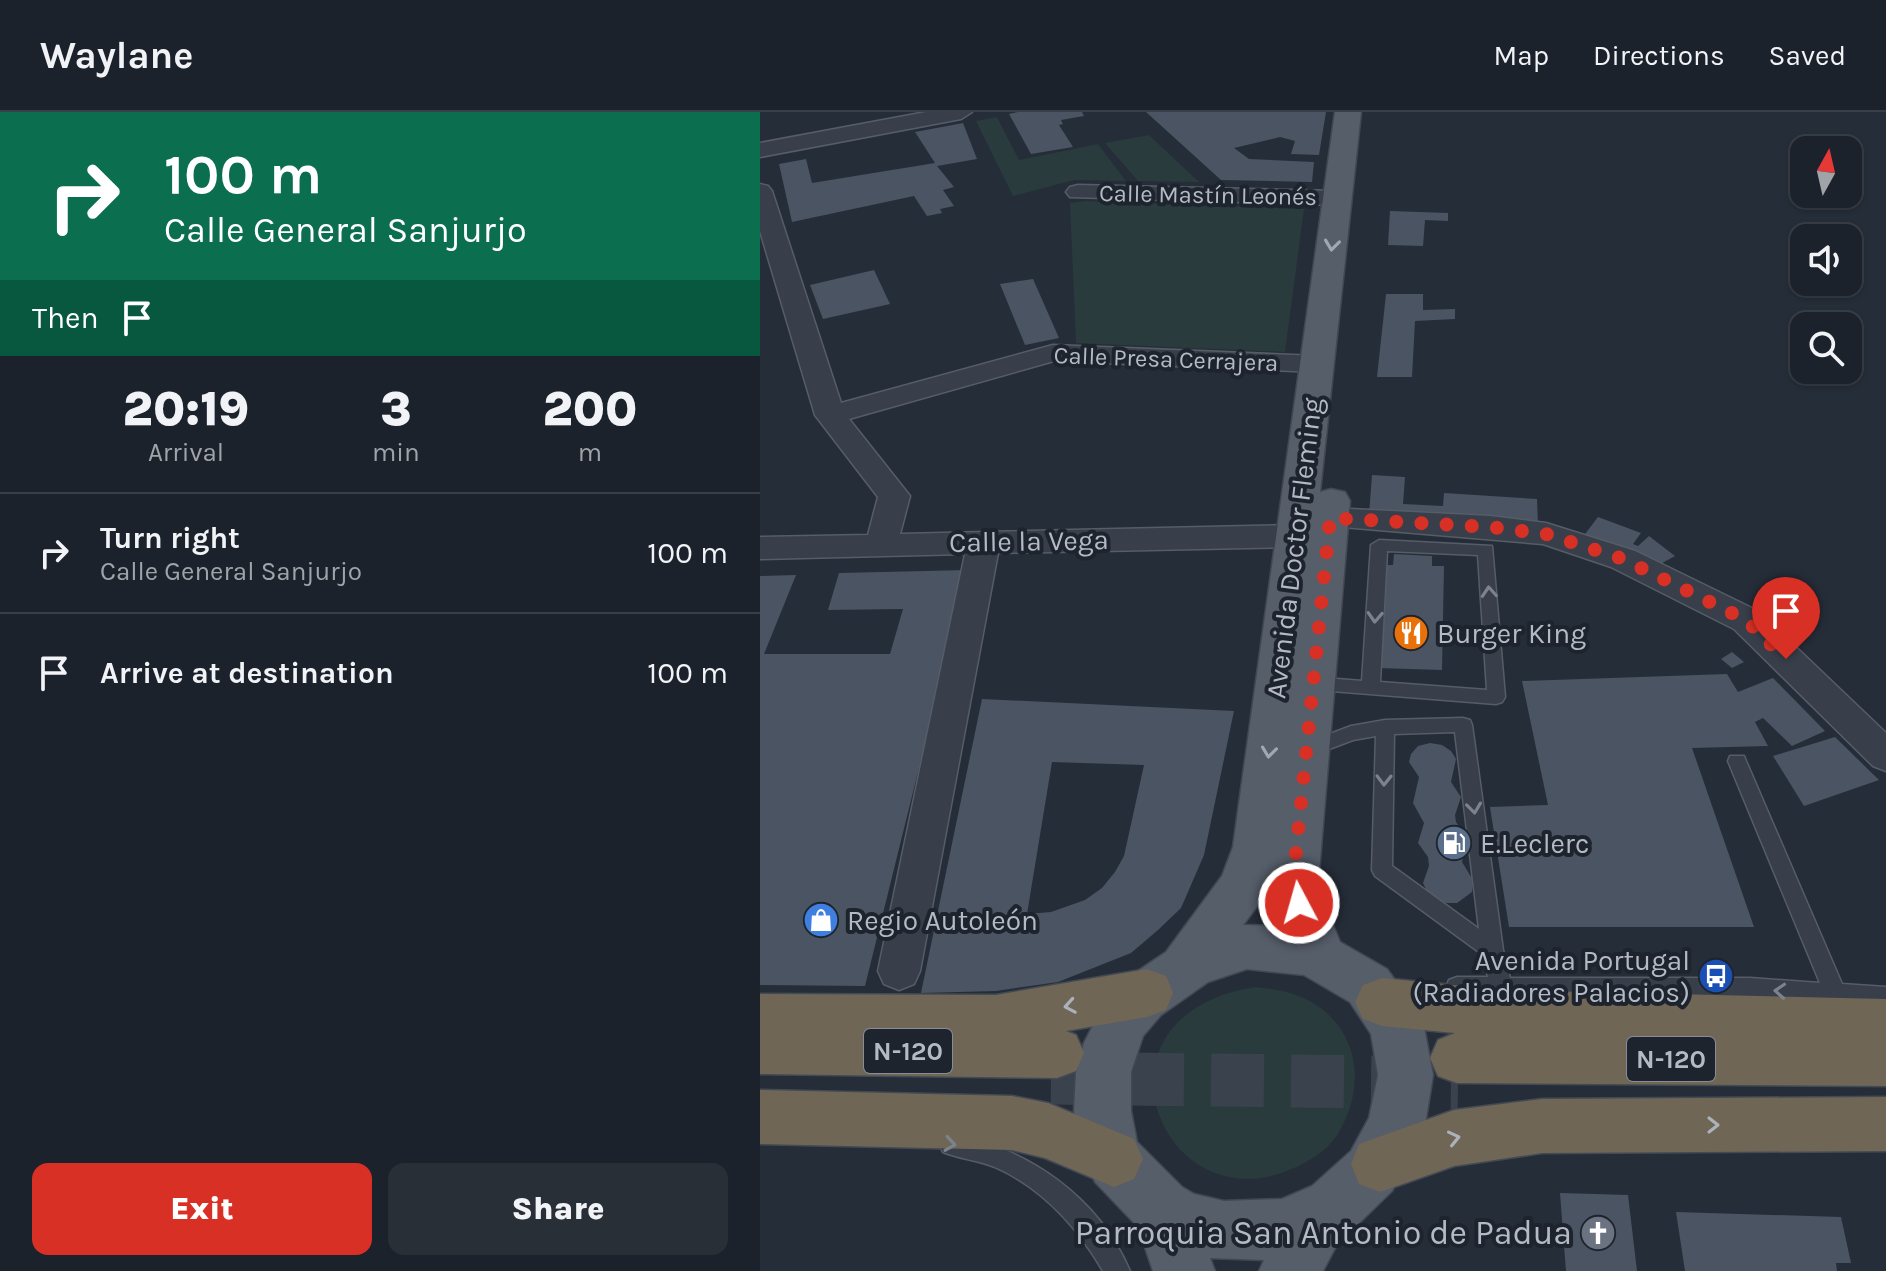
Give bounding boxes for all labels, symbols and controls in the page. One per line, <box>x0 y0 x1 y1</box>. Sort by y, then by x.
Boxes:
text: Waylane <box>40 33 193 78</box>
text: Map <box>1494 39 1549 72</box>
text: Directions <box>1593 39 1725 72</box>
text: Saved <box>1769 39 1846 72</box>
north arrow <box>1790 136 1862 208</box>
map controls <box>1790 136 1862 384</box>
text: 100 m <box>164 142 322 207</box>
icon: right <box>32 144 136 248</box>
street label: Calle Mastín Leonés <box>1099 179 1317 211</box>
text: Calle General Sanjurjo <box>164 209 527 251</box>
button: sound <box>1790 224 1862 296</box>
one-way arrow <box>1323 239 1340 252</box>
icon: arrive <box>115 296 159 340</box>
text: Then <box>32 300 99 336</box>
button: search <box>1790 312 1862 384</box>
street label: Calle Presa Cerrajera <box>1053 341 1279 377</box>
text: 20:19 <box>123 381 249 437</box>
text: 3 <box>380 381 412 437</box>
text: 200 <box>542 381 637 437</box>
street label: Avenida Doctor Fleming <box>1259 396 1329 700</box>
text: Arrival <box>148 437 224 468</box>
text: min <box>372 437 420 468</box>
text: m <box>578 437 602 468</box>
text: Turn right <box>100 520 240 556</box>
street label: Calle la Vega <box>949 523 1109 559</box>
icon: right <box>32 531 76 575</box>
text: 100 m <box>647 535 728 571</box>
text: Calle General Sanjurjo <box>100 556 362 587</box>
pin <box>1752 577 1820 659</box>
one-way arrow <box>1481 585 1498 598</box>
icon: arrive <box>1764 589 1808 633</box>
one-way arrow <box>1367 611 1384 624</box>
restaurant icon: Burger King <box>1392 614 1430 652</box>
place label: Burger King <box>1437 617 1586 650</box>
icon: arrive <box>32 651 76 695</box>
text: Arrive at destination <box>100 655 394 691</box>
text: 100 m <box>647 655 728 691</box>
one-way arrow <box>1261 745 1278 759</box>
one-way arrow <box>1375 774 1392 787</box>
one-way arrow <box>1465 802 1482 815</box>
fuel station icon: E.Leclerc <box>1435 824 1473 862</box>
place label: E.Leclerc <box>1480 827 1589 860</box>
position arrow <box>1257 861 1341 945</box>
shop icon: Regio Autoleón <box>802 901 840 939</box>
place label: Regio Autoleón <box>847 904 1038 937</box>
place label: Avenida Portugal (Radiadores Palacios) <box>1412 944 1690 1009</box>
bus stop icon: Avenida Portugal (Radiadores Palacios) <box>1697 957 1735 995</box>
one-way arrow <box>1773 983 1786 1000</box>
one-way arrow <box>1063 996 1076 1013</box>
road number: N-120 <box>864 1029 952 1073</box>
road number: N-120 <box>1627 1037 1715 1081</box>
one-way arrow <box>1707 1116 1720 1134</box>
one-way arrow <box>1446 1131 1460 1148</box>
one-way arrow <box>943 1135 956 1152</box>
button: Exit <box>32 1163 372 1255</box>
button: Share <box>388 1163 728 1255</box>
place label: Parroquia San Antonio de Padua <box>1075 1213 1572 1253</box>
church icon: Parroquia San Antonio de Padua <box>1579 1214 1617 1252</box>

